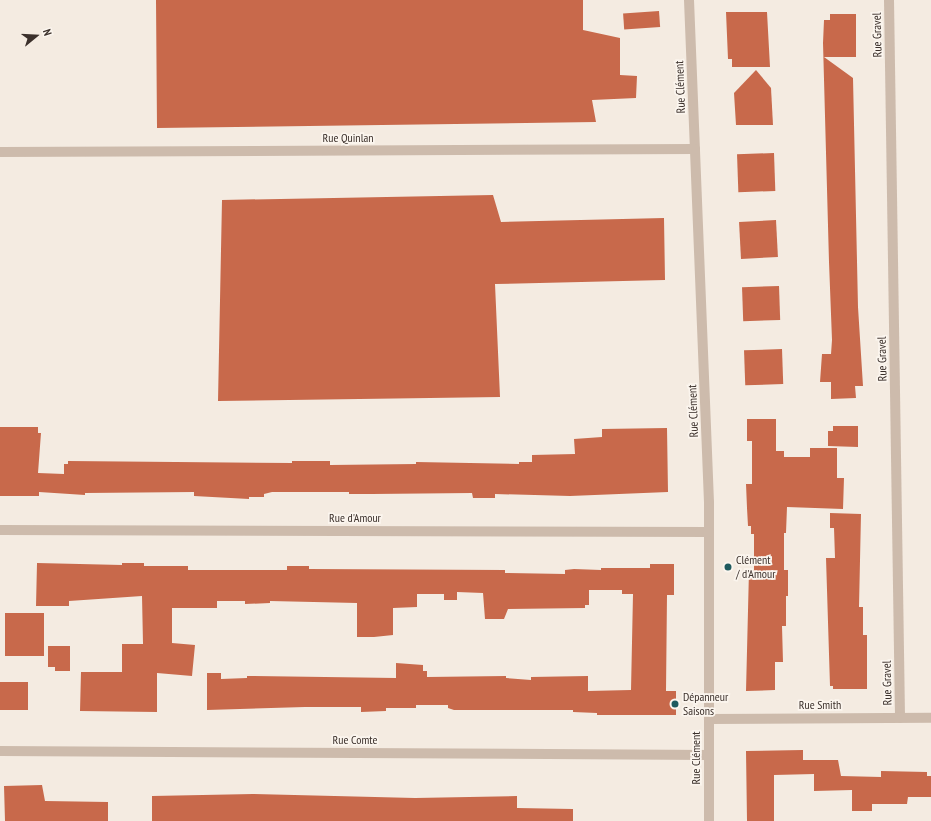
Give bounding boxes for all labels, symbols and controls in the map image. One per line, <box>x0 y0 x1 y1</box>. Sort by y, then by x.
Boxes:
street label: Rue Gravel <box>869 12 885 58</box>
north arrow <box>16 16 56 56</box>
text: N <box>40 27 55 37</box>
street label: Rue Clément <box>672 60 688 114</box>
street label: Rue Quinlan <box>323 131 373 145</box>
street label: Rue Gravel <box>874 336 890 382</box>
street label: Rue Clément <box>685 384 701 438</box>
street label: Rue d'Amour <box>329 511 381 525</box>
place label: Clément / d'Amour <box>736 553 775 581</box>
marker: Clément / d'Amour <box>723 562 733 572</box>
street label: Rue Gravel <box>879 660 895 706</box>
place label: Dépanneur Saisons <box>683 690 728 718</box>
street label: Rue Smith <box>799 698 841 712</box>
marker: Dépanneur Saisons <box>670 699 680 709</box>
street label: Rue Clément <box>689 731 703 785</box>
street label: Rue Comte <box>333 733 377 747</box>

